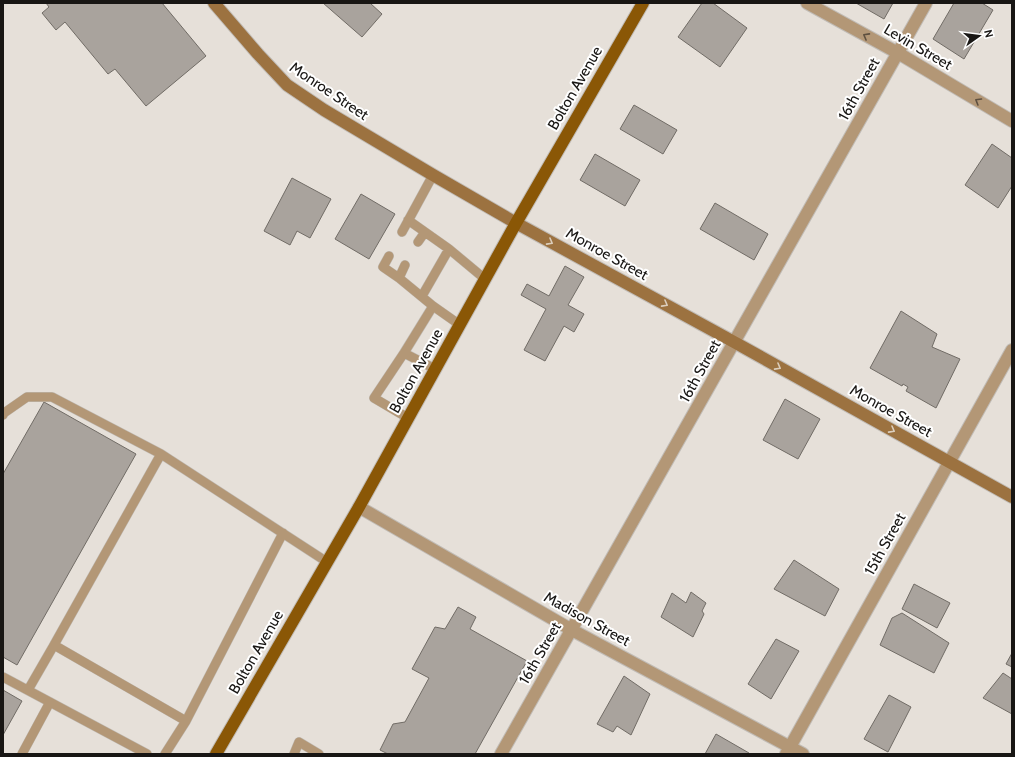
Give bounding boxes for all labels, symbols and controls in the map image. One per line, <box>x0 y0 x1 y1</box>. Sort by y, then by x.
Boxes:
north arrow <box>959 16 999 56</box>
street label: Levin Street <box>881 20 955 74</box>
text: N <box>981 28 996 39</box>
one-way arrow <box>863 33 870 40</box>
street label: Bolton Avenue <box>544 43 606 133</box>
street label: 16th Street <box>835 55 883 123</box>
street label: Monroe Street <box>286 58 372 124</box>
one-way arrow <box>975 99 982 106</box>
street label: Monroe Street <box>563 224 651 284</box>
one-way arrow <box>546 237 554 245</box>
one-way arrow <box>660 299 668 307</box>
street label: Bolton Avenue <box>386 326 447 416</box>
street label: 16th Street <box>676 337 724 405</box>
one-way arrow <box>774 362 782 369</box>
street label: Monroe Street <box>847 381 935 441</box>
one-way arrow <box>888 426 895 433</box>
street label: 15th Street <box>861 510 909 578</box>
street label: Madison Street <box>541 588 633 650</box>
street label: Bolton Avenue <box>225 607 287 697</box>
street label: 16th Street <box>515 619 565 687</box>

